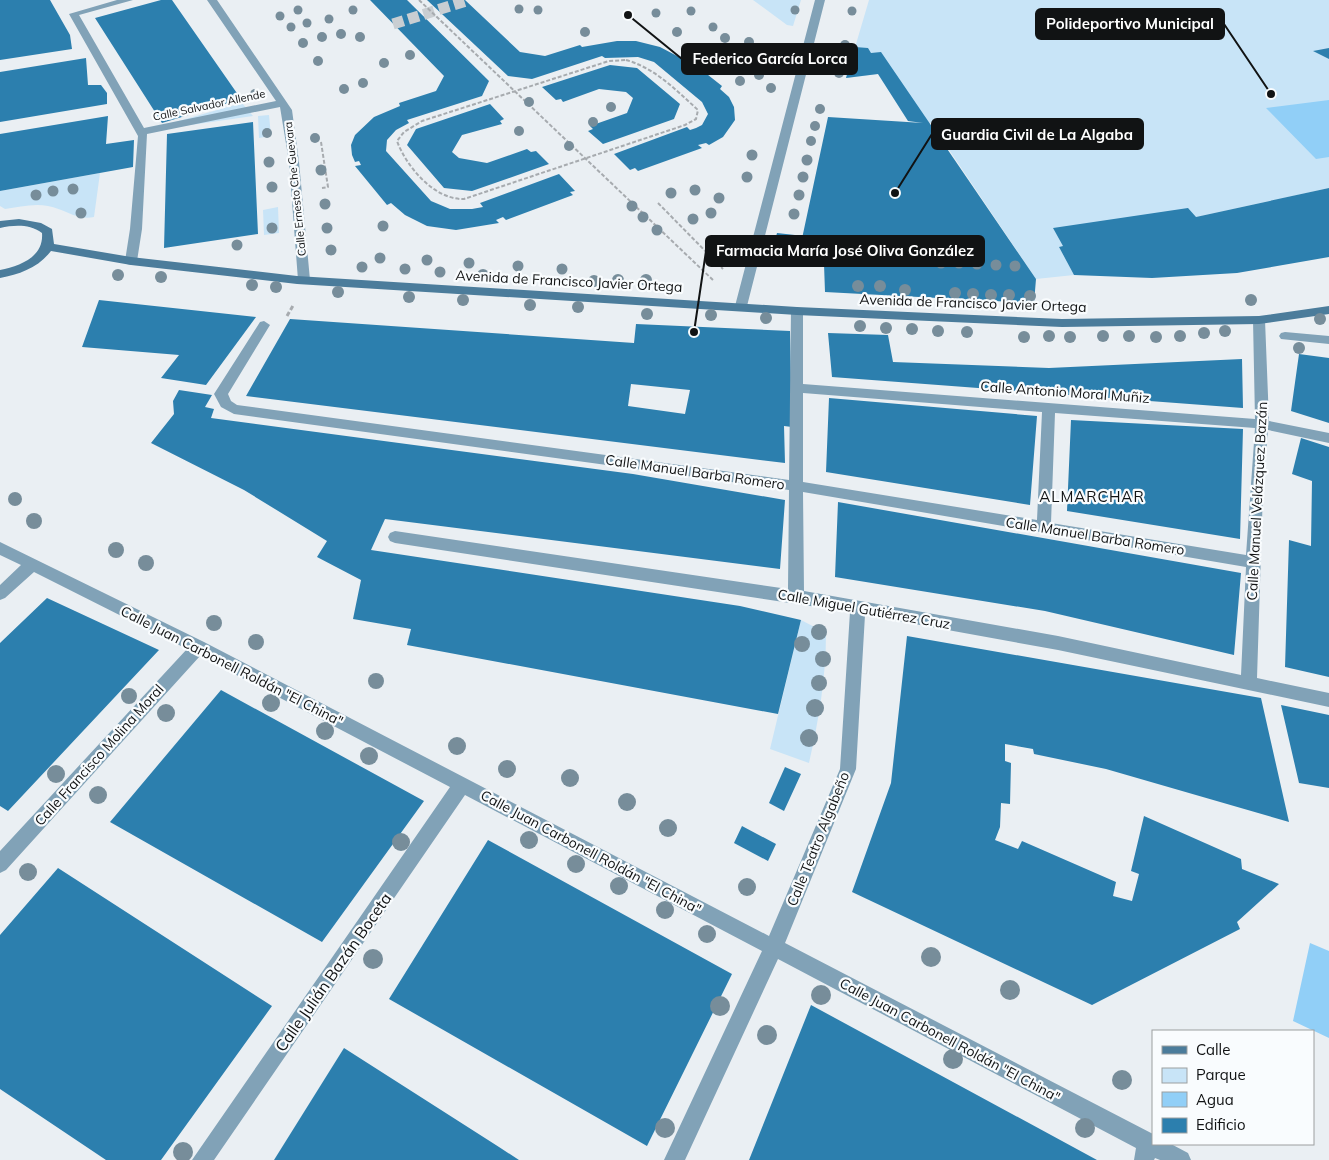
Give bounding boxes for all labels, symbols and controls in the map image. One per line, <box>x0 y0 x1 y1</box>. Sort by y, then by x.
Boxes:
callout: Polideportivo Municipal <box>1036 9 1224 39</box>
text: Polideportivo Municipal <box>1046 14 1214 33</box>
callout: Federico García Lorca <box>682 44 857 74</box>
text: Federico García Lorca <box>692 49 848 68</box>
street label: Calle Salvador Allende <box>152 86 266 124</box>
callout: Guardia Civil de La Algaba <box>932 119 1143 149</box>
street label: Calle Ernesto Che Guevara <box>281 121 309 257</box>
text: Guardia Civil de La Algaba <box>941 125 1133 144</box>
callout: Farmacia María José Oliva González <box>706 236 984 266</box>
text: Farmacia María José Oliva González <box>716 241 974 260</box>
street label: Avenida de Francisco Javier Ortega <box>455 266 683 296</box>
street label: Avenida de Francisco Javier Ortega <box>859 290 1087 316</box>
street label: Calle Antonio Moral Muñiz <box>980 377 1150 407</box>
street label: Calle Manuel Velázquez Bazán <box>1243 401 1271 601</box>
street label: Calle Manuel Barba Romero <box>604 451 786 493</box>
district label: ALMARCHAR <box>1039 487 1145 506</box>
street label: Calle Manuel Barba Romero <box>1004 513 1186 559</box>
street label: Calle Miguel Gutiérrez Cruz <box>776 585 952 633</box>
street label: Calle Juan Carbonell Roldán "El China" <box>118 602 346 730</box>
street label: Calle Francisco Molina Moral <box>31 680 167 830</box>
street label: Calle Teatro Algabeño <box>783 769 853 909</box>
street label: Calle Juan Carbonell Roldán "El China" <box>478 786 704 918</box>
street label: Calle Julián Bazán Boceta <box>270 889 396 1055</box>
street label: Calle Juan Carbonell Roldán "El China" <box>837 974 1063 1106</box>
legend <box>1152 1030 1314 1145</box>
text: Calle <box>1196 1040 1230 1059</box>
text: Parque <box>1196 1065 1246 1084</box>
text: Agua <box>1196 1090 1234 1109</box>
text: Edificio <box>1196 1115 1246 1134</box>

